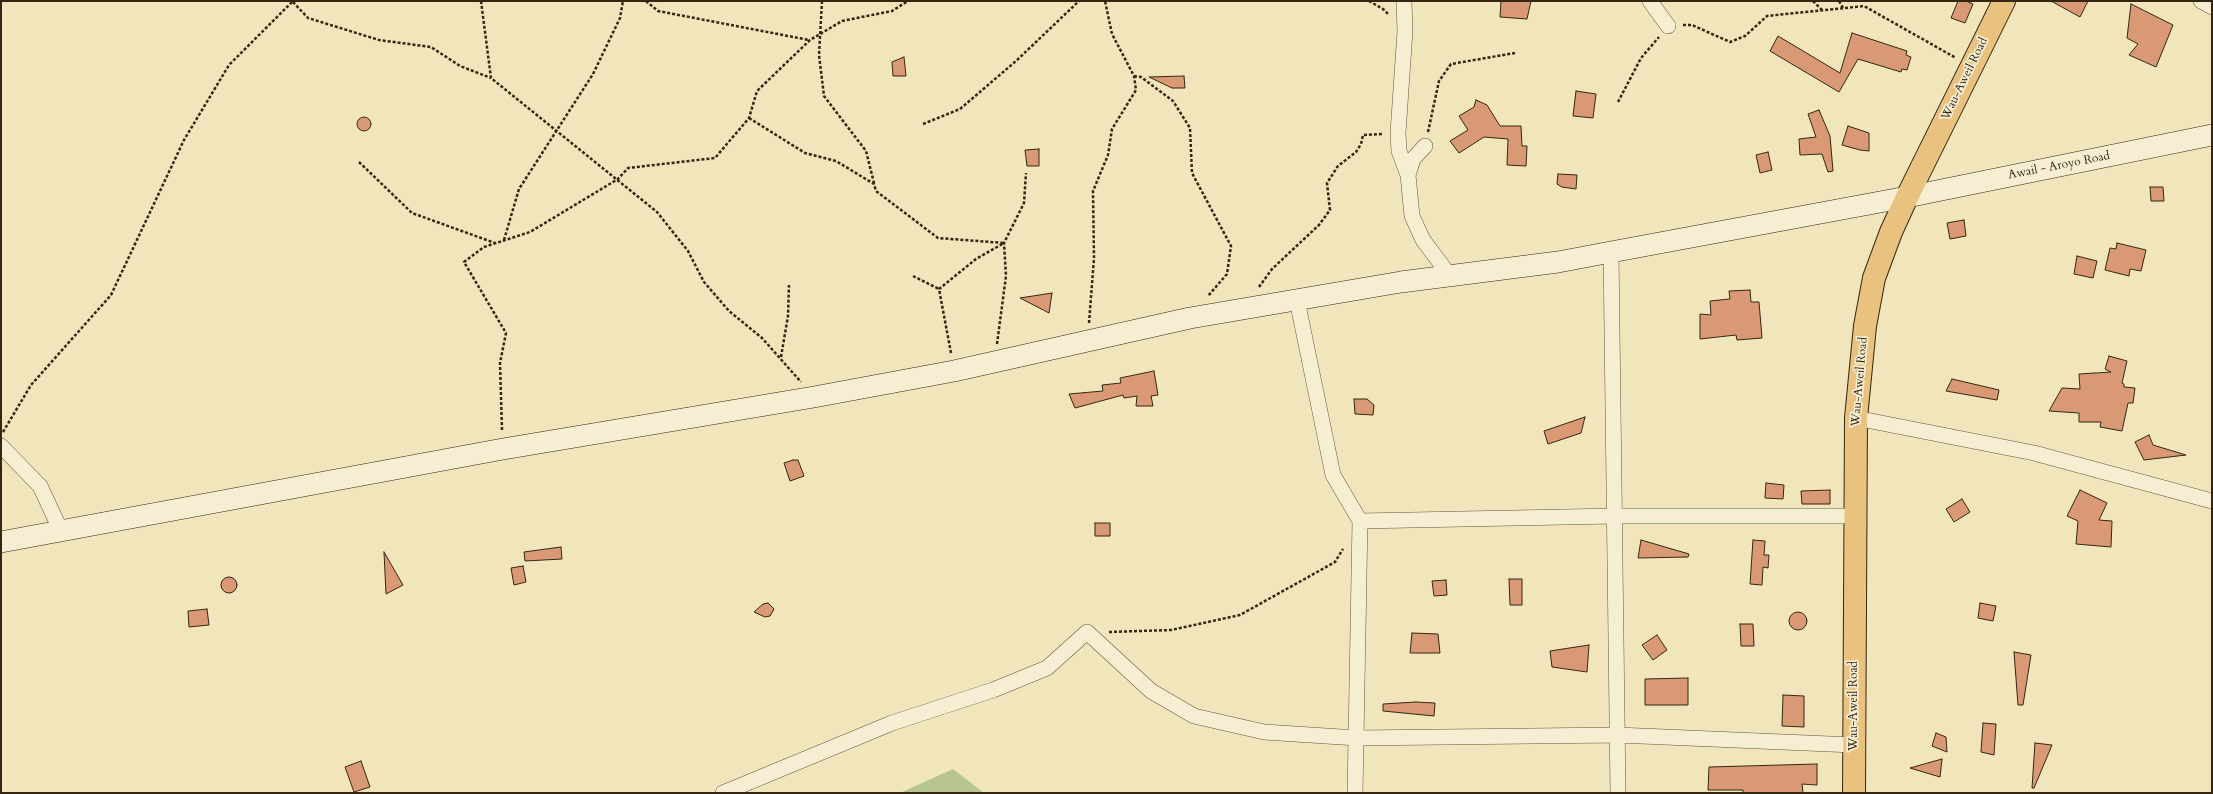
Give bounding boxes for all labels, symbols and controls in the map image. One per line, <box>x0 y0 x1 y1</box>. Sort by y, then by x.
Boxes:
street label: Wau-Aweil Road <box>1939 35 1991 123</box>
street label: Awail - Aroyo Road <box>2007 149 2111 183</box>
street label: Wau-Aweil Road <box>1849 337 1871 427</box>
street label: Wau-Aweil Road <box>1847 661 1861 751</box>

